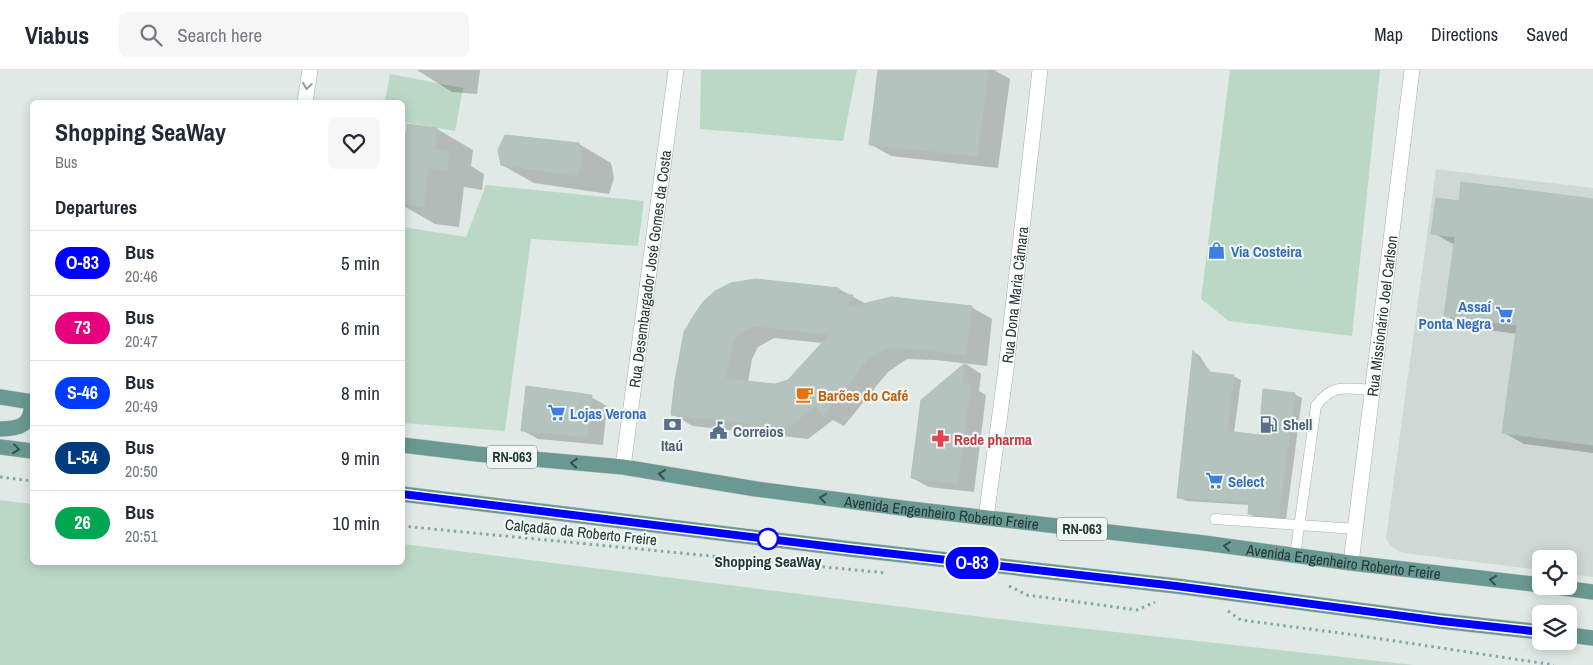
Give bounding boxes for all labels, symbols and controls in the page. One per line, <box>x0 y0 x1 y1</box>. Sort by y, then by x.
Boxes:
search box <box>119 12 469 57</box>
text: Viabus <box>25 19 89 51</box>
icon: search <box>137 21 165 49</box>
text: Search here <box>177 22 262 48</box>
text: Map <box>1374 22 1403 47</box>
text: Directions <box>1431 22 1498 47</box>
text: Saved <box>1526 22 1568 47</box>
one-way arrow <box>303 82 313 91</box>
text: Shopping SeaWay <box>55 116 226 148</box>
button: heart <box>328 117 380 169</box>
street label: Rua Desembargador José Gomes da Costa <box>623 149 676 389</box>
text: Bus <box>55 151 78 173</box>
text: Departures <box>55 194 137 220</box>
street label: Rua Dona Maria Câmara <box>996 225 1033 364</box>
street label: Rua Missionário Joel Carlson <box>1361 234 1402 398</box>
text: Bus <box>125 239 154 265</box>
shop icon: Via Costeira <box>1207 241 1227 261</box>
place label: Via Costeira <box>1231 241 1302 262</box>
text: O-83 <box>66 250 99 275</box>
text: 5 min <box>341 250 380 276</box>
text: 20:46 <box>125 265 158 287</box>
place label: Assaí Ponta Negra <box>1419 296 1492 334</box>
text: Bus <box>125 304 154 330</box>
supermarket icon: Assaí Ponta Negra <box>1495 305 1515 325</box>
text: 73 <box>74 315 91 340</box>
text: 6 min <box>341 315 380 341</box>
text: 20:47 <box>125 330 158 352</box>
text: Bus <box>125 369 154 395</box>
text: S-46 <box>67 380 98 405</box>
text: 8 min <box>341 380 380 406</box>
cafe icon: Barões do Café <box>794 385 814 405</box>
place label: Barões do Café <box>818 385 908 406</box>
text: 20:49 <box>125 395 158 417</box>
supermarket icon: Lojas Verona <box>546 403 566 423</box>
place label: Lojas Verona <box>570 403 647 424</box>
bank icon: Itaú <box>662 414 682 434</box>
fuel station icon: Shell <box>1259 414 1279 434</box>
place label: Shell <box>1283 414 1312 435</box>
public building icon: Correios <box>709 421 729 441</box>
place label: Correios <box>733 421 784 442</box>
pharmacy icon: Rede pharma <box>930 429 950 449</box>
place label: Rede pharma <box>954 429 1032 450</box>
text: Bus <box>125 434 154 460</box>
place label: Itaú <box>661 435 683 456</box>
one-way arrow <box>13 443 21 454</box>
text: L-54 <box>67 445 98 470</box>
text: 9 min <box>341 445 380 471</box>
road number: RN-063 <box>487 446 537 468</box>
one-way arrow <box>570 458 578 469</box>
text: 20:50 <box>125 460 158 482</box>
one-way arrow <box>658 469 667 479</box>
supermarket icon: Select <box>1204 471 1224 491</box>
place label: Select <box>1228 471 1264 492</box>
street label: Avenida Engenheiro Roberto Freire <box>842 490 1040 534</box>
one-way arrow <box>819 493 827 504</box>
text: Bus <box>125 499 154 525</box>
text: 26 <box>74 510 91 535</box>
text: 10 min <box>332 510 380 536</box>
street label: Calçadão da Roberto Freire <box>504 514 658 550</box>
road number: RN-063 <box>1057 518 1107 540</box>
text: 20:51 <box>125 525 158 547</box>
marker: Shopping SeaWay <box>757 528 779 550</box>
street label: Avenida Engenheiro Roberto Freire <box>1244 538 1442 584</box>
one-way arrow <box>1223 541 1231 552</box>
line badge: O-83 <box>937 547 1007 579</box>
text: O-83 <box>956 550 988 575</box>
map controls <box>1532 550 1577 650</box>
button: locate <box>1532 550 1577 595</box>
place label: Shopping SeaWay <box>715 551 822 572</box>
one-way arrow <box>1489 575 1497 586</box>
button: layers <box>1532 605 1577 650</box>

